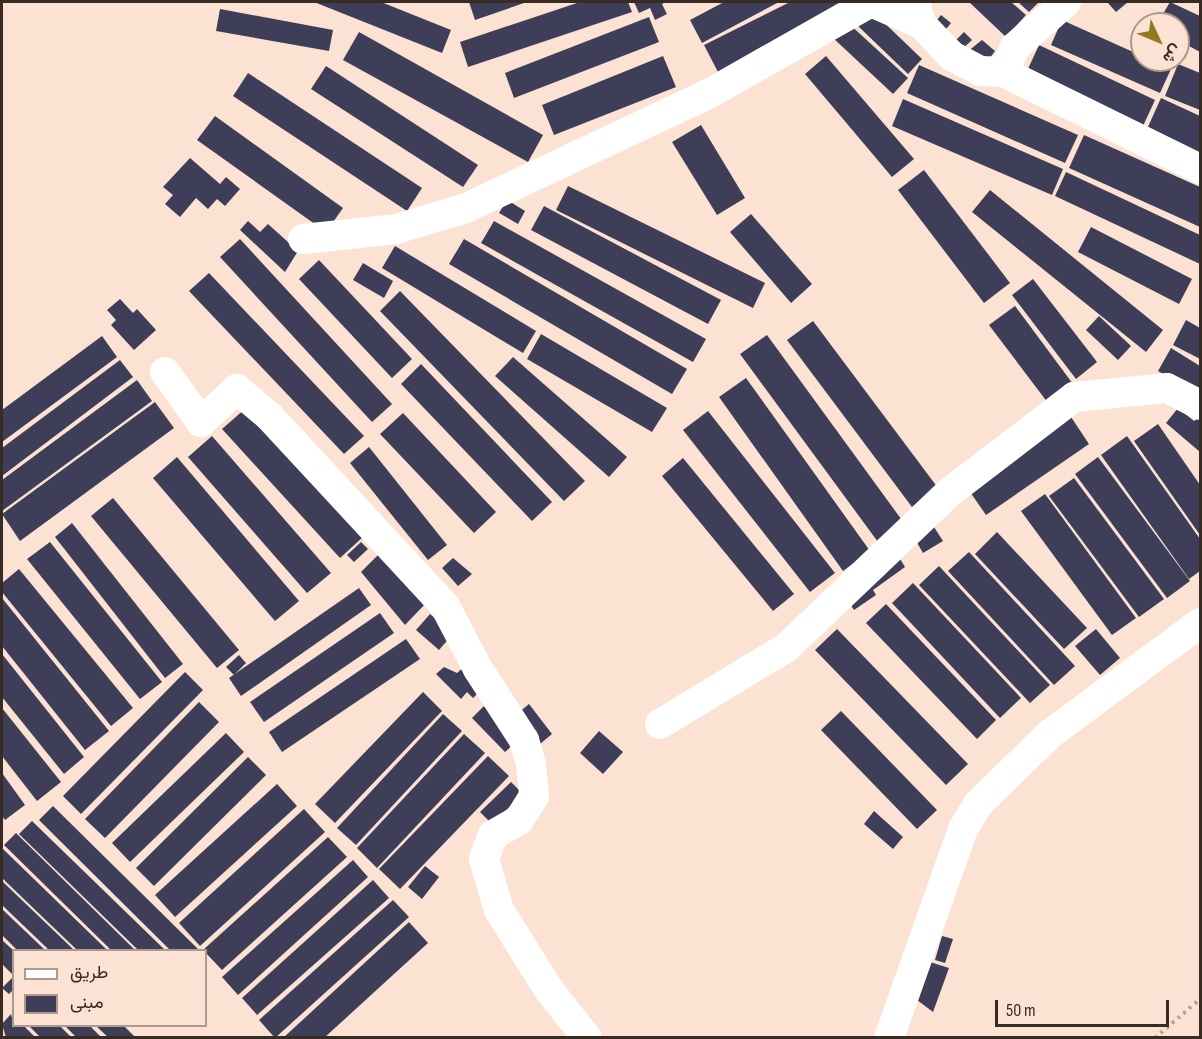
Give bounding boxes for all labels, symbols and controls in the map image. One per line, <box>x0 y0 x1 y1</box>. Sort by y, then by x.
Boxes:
north arrow <box>1130 12 1190 72</box>
text: ش <box>1158 40 1185 67</box>
legend <box>12 949 207 1027</box>
text: طريق <box>70 962 108 983</box>
scale bar <box>998 988 1172 1026</box>
text: مبنى <box>70 992 104 1013</box>
text: 50 m <box>1006 1000 1036 1021</box>

